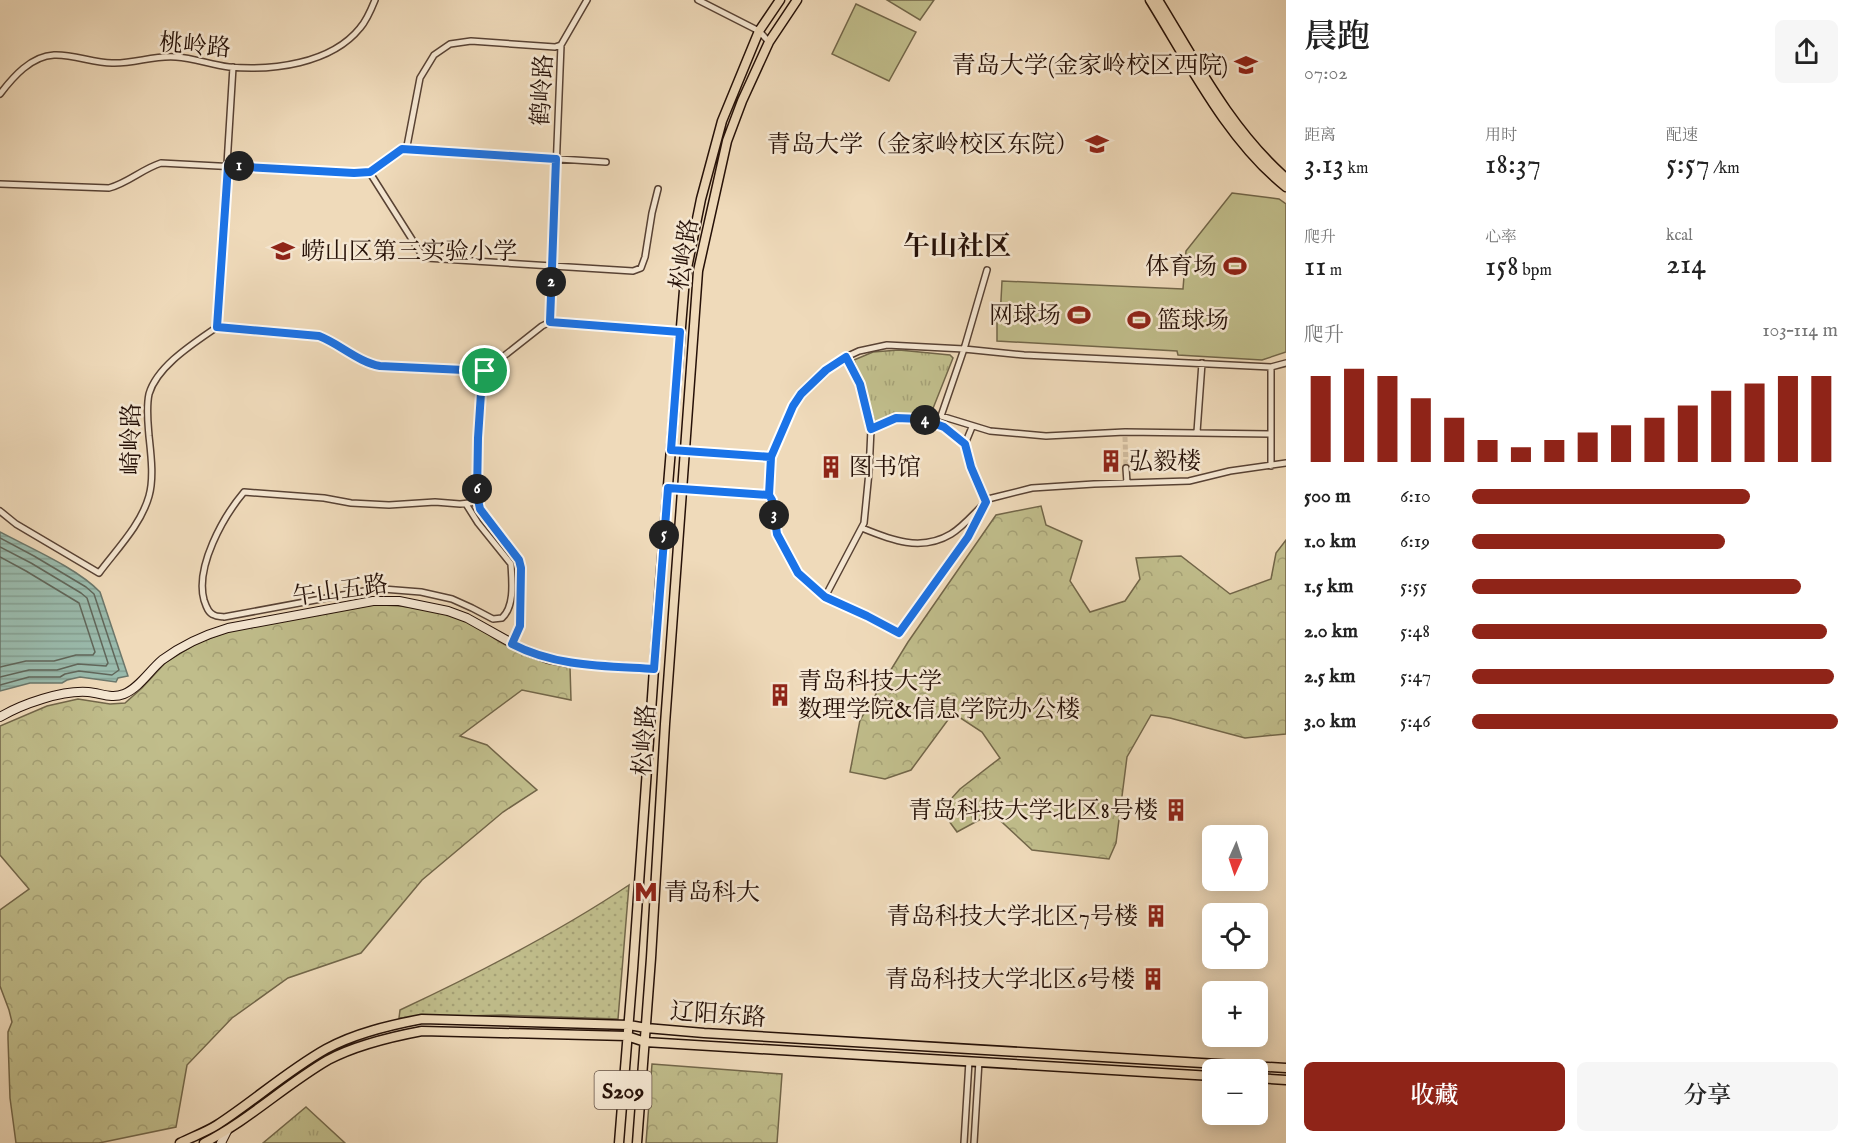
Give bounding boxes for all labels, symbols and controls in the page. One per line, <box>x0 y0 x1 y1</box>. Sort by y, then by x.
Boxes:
text: 晨跑 <box>1304 17 1370 59</box>
button: share <box>1775 20 1838 83</box>
street label: 桃岭路 <box>158 28 232 65</box>
place label: 青岛大学(金家岭校区西院) <box>952 51 1228 82</box>
school or university icon: 青岛大学(金家岭校区西院) <box>1233 52 1259 78</box>
street label: 鹤岭路 <box>526 53 561 127</box>
text: 07:02 <box>1304 61 1348 86</box>
text: 距离 <box>1304 126 1336 146</box>
text: 用时 <box>1485 126 1517 146</box>
text: 配速 <box>1666 126 1698 146</box>
place label: 青岛大学（金家岭校区东院） <box>767 130 1079 161</box>
school or university icon: 青岛大学（金家岭校区东院） <box>1084 131 1110 157</box>
text: 3.13 <box>1304 146 1344 184</box>
text: 18:37 <box>1485 146 1541 184</box>
text: 5:57 <box>1666 146 1710 184</box>
pin: 1 <box>224 151 254 181</box>
text: 1 <box>236 156 242 176</box>
text: km <box>1344 159 1368 179</box>
text: /km <box>1710 159 1740 179</box>
street label: 松岭路 <box>665 216 706 292</box>
text: kcal <box>1666 226 1693 246</box>
text: 爬升 <box>1304 228 1336 248</box>
text: 心率 <box>1485 228 1517 248</box>
district label: 午山社区 <box>903 231 1011 265</box>
place label: 崂山区第三实验小学 <box>301 237 517 268</box>
school or university icon: 崂山区第三实验小学 <box>270 238 296 264</box>
text: 214 <box>1666 246 1706 284</box>
text: 11 <box>1304 248 1326 286</box>
text: 158 <box>1485 248 1519 286</box>
place label: 体育场 <box>1145 252 1217 283</box>
sports icon: 体育场 <box>1222 253 1248 279</box>
text: m <box>1326 261 1342 281</box>
text: bpm <box>1519 261 1552 281</box>
pin: 2 <box>536 267 566 297</box>
text: 2 <box>547 272 555 292</box>
place label: 网球场 <box>989 301 1061 332</box>
sports icon: 网球场 <box>1066 302 1092 328</box>
place label: 篮球场 <box>1157 306 1229 337</box>
sports icon: 篮球场 <box>1126 307 1152 333</box>
text: 103–114 m <box>1762 318 1838 343</box>
text: 爬升 <box>1304 323 1344 348</box>
pin <box>459 345 510 396</box>
icon: arrive <box>468 354 501 387</box>
street label: 崎岭路 <box>117 403 148 475</box>
pin: 4 <box>910 405 940 435</box>
text: 4 <box>921 410 929 430</box>
place label: 弘毅楼 <box>1129 447 1201 478</box>
building icon: 弘毅楼 <box>1098 448 1124 474</box>
place label: 图书馆 <box>849 453 921 484</box>
building icon: 图书馆 <box>818 454 844 480</box>
pin: 6 <box>462 474 492 504</box>
text: 6 <box>474 479 480 499</box>
text: 500 m <box>1304 484 1351 509</box>
text: 6:10 <box>1400 484 1431 509</box>
pin: 3 <box>759 500 789 530</box>
text: 3 <box>771 505 777 525</box>
pin: 5 <box>649 520 679 550</box>
text: 5 <box>661 525 667 545</box>
text: 1.0 km <box>1304 529 1356 554</box>
text: 6:19 <box>1400 529 1430 554</box>
street label: 午山五路 <box>291 569 390 614</box>
text: 1.5 km <box>1304 574 1354 599</box>
text: 5:55 <box>1400 574 1427 599</box>
text: 2.0 km <box>1304 619 1358 644</box>
text: 5:48 <box>1400 619 1430 644</box>
text: 2.5 km <box>1304 664 1355 689</box>
text: 5:47 <box>1400 664 1431 689</box>
place label: 青岛科技大学 数理学院&信息学院办公楼 <box>798 667 1080 726</box>
building icon: 青岛科技大学 数理学院&信息学院办公楼 <box>767 682 793 708</box>
street label: 松岭路 <box>628 703 663 777</box>
text: 3.0 km <box>1304 709 1356 734</box>
text: 5:46 <box>1400 709 1431 734</box>
place label: 青岛科技大学北区8号楼 <box>909 796 1158 827</box>
building icon: 青岛科技大学北区8号楼 <box>1163 797 1189 823</box>
north arrow <box>1202 825 1268 891</box>
map controls <box>1202 825 1268 1125</box>
place label: 青岛科大 <box>664 878 760 909</box>
metro station icon: 青岛科大 <box>633 879 659 905</box>
place label: 青岛科技大学北区7号楼 <box>887 902 1138 933</box>
building icon: 青岛科技大学北区7号楼 <box>1143 903 1169 929</box>
button: locate <box>1202 903 1268 969</box>
place label: 青岛科技大学北区6号楼 <box>885 965 1135 996</box>
building icon: 青岛科技大学北区6号楼 <box>1140 966 1166 992</box>
button: + <box>1202 981 1268 1047</box>
street label: 辽阳东路 <box>669 997 767 1034</box>
button: − <box>1202 1059 1268 1125</box>
button: 收藏 <box>1304 1062 1565 1131</box>
button: 分享 <box>1577 1062 1838 1131</box>
road number: S209 <box>594 1071 652 1109</box>

